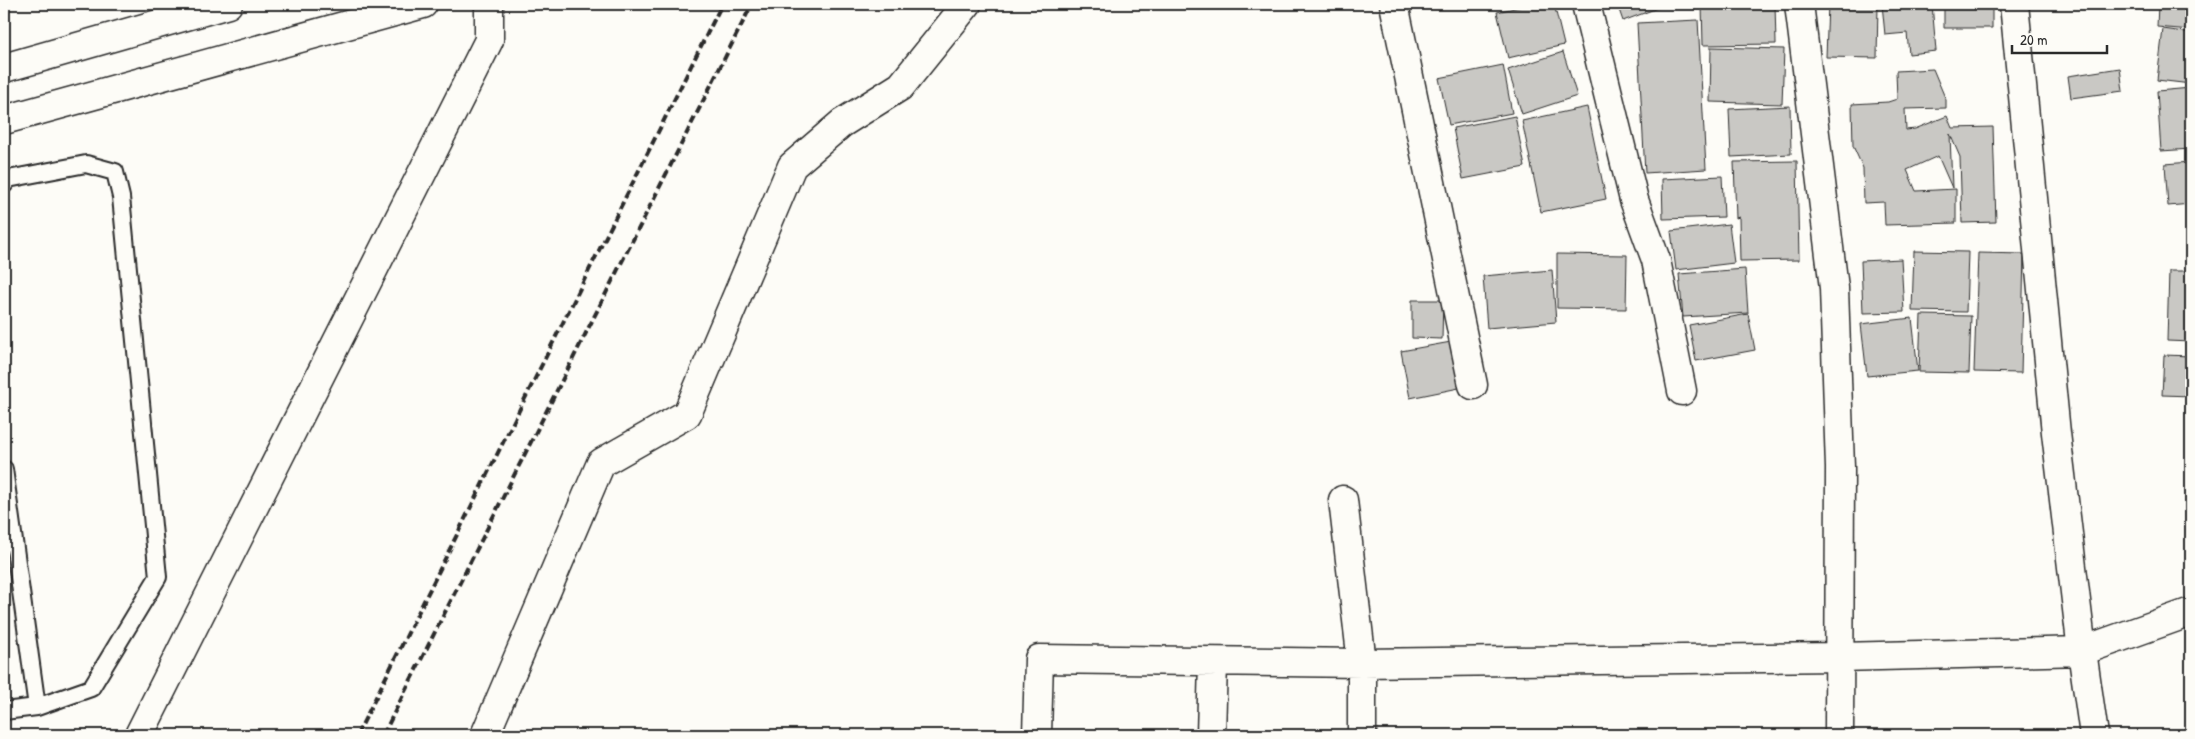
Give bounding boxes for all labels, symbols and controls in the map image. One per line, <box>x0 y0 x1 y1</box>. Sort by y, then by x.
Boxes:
scale bar <box>2012 22 2108 54</box>
text: 20 m <box>2020 29 2047 50</box>

